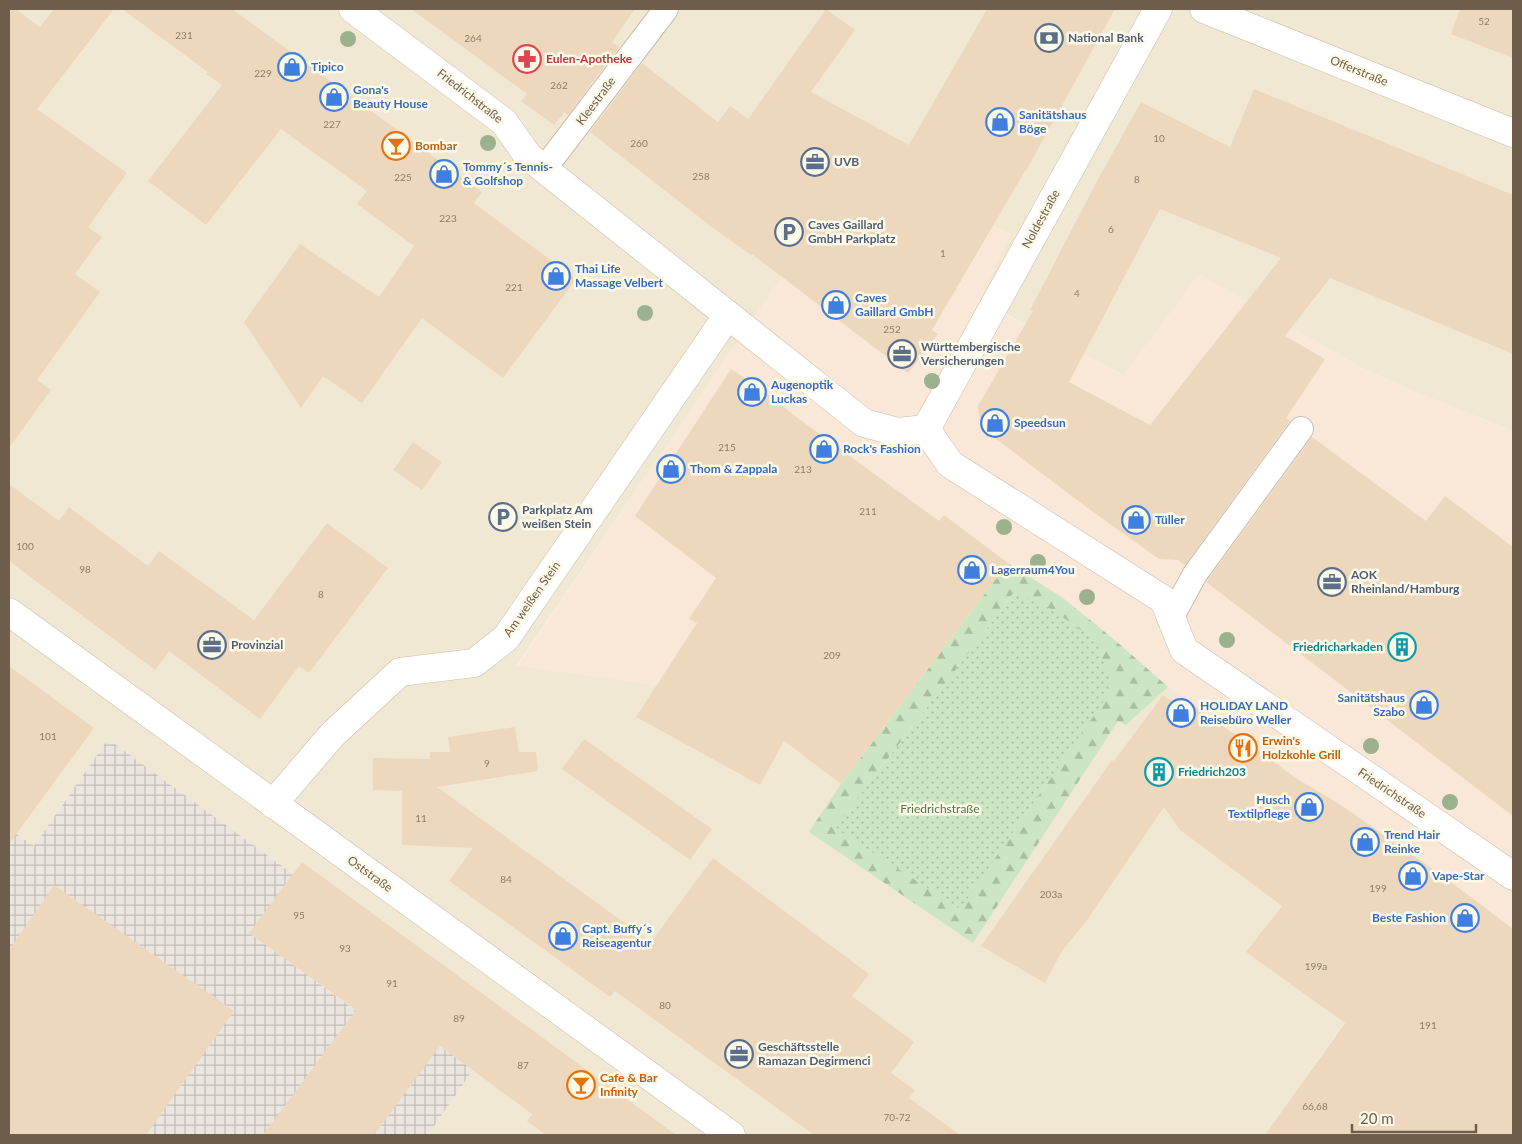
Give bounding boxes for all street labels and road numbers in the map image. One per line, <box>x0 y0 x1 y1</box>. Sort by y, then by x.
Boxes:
street label: Offerstraße <box>1328 52 1390 89</box>
street label: Friedrichstraße <box>434 65 506 126</box>
street label: Kleestraße <box>573 74 619 128</box>
street label: Noldestraße <box>1018 187 1063 251</box>
street label: Am weißen Stein <box>500 558 563 639</box>
street label: Friedrichstraße <box>1355 764 1429 821</box>
street label: Oststraße <box>345 852 396 895</box>

